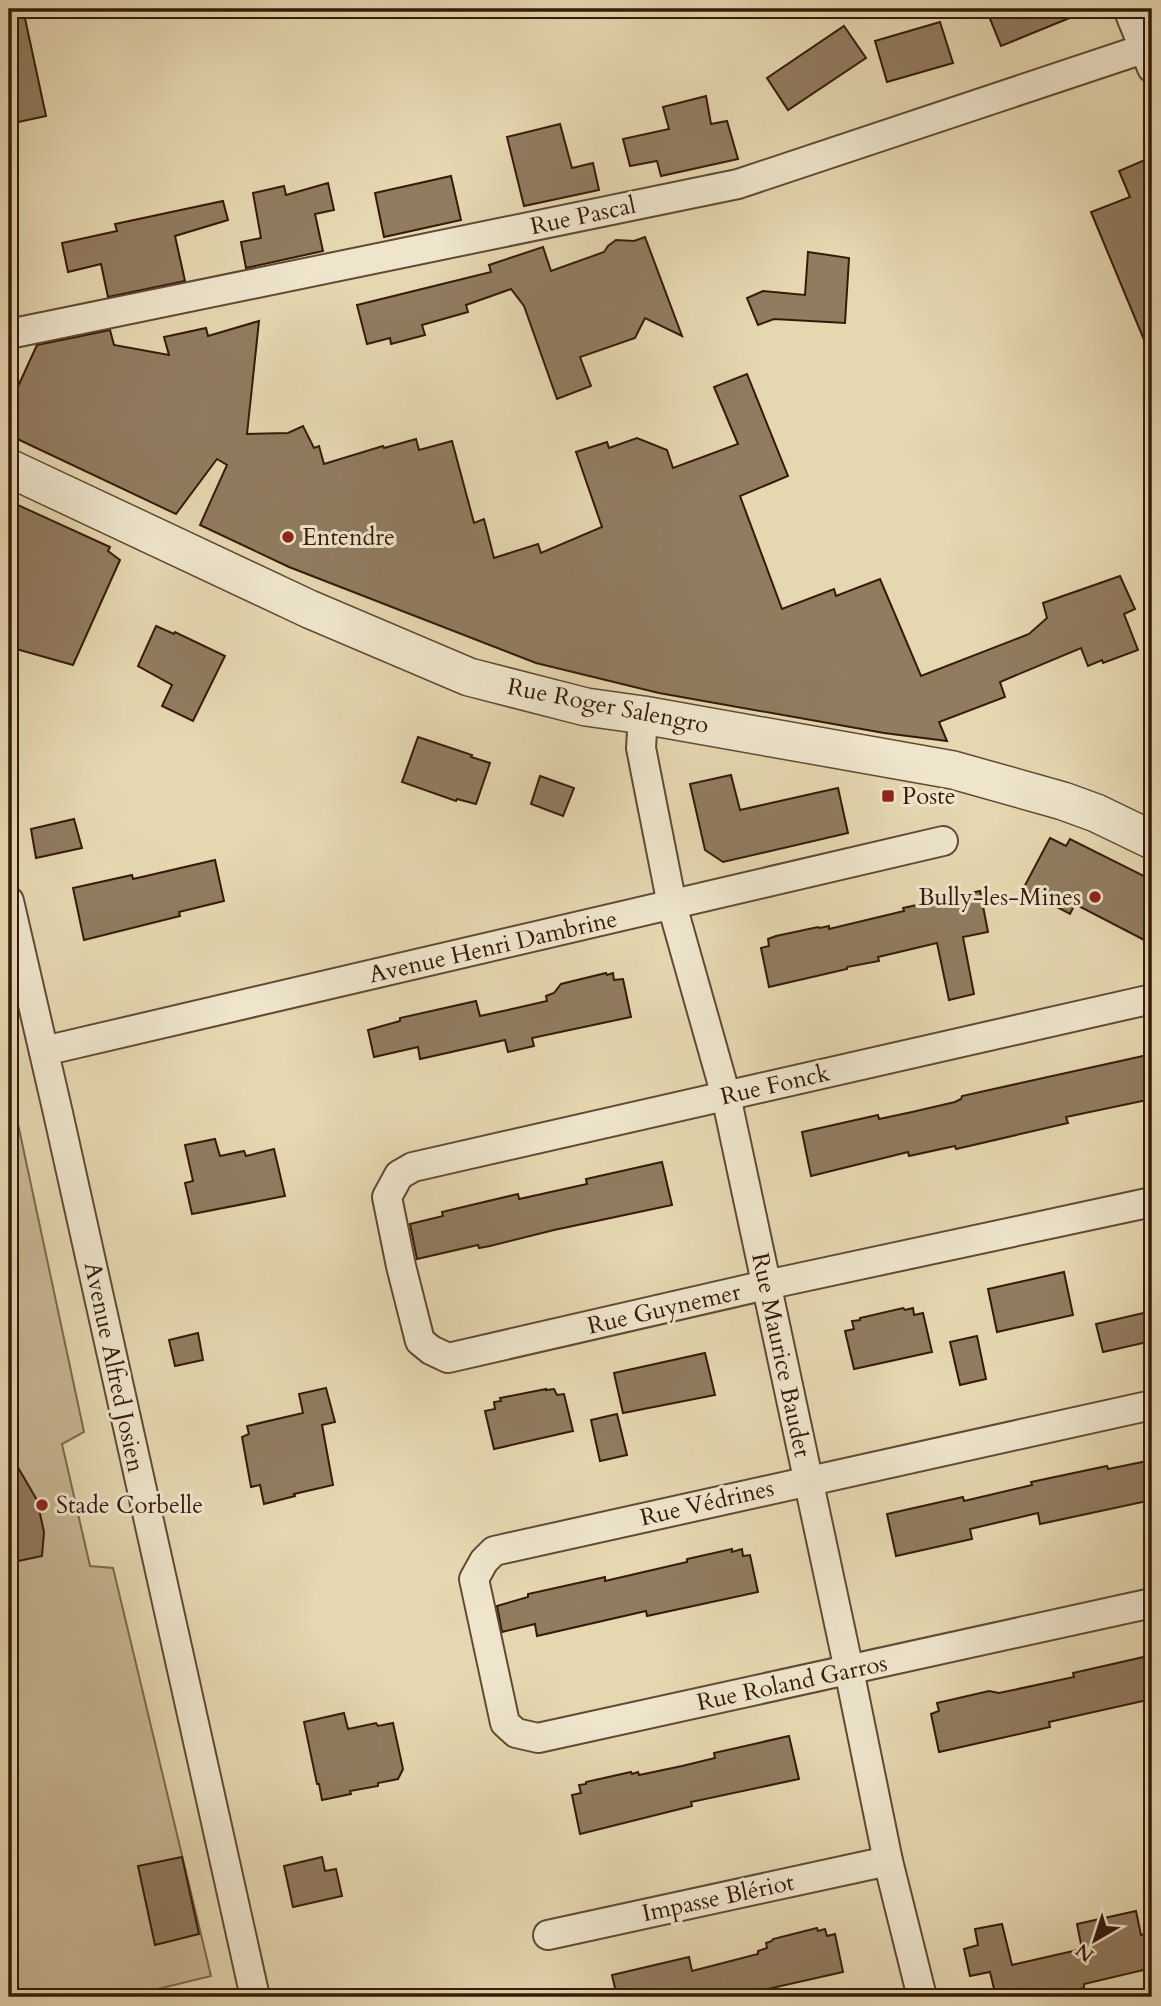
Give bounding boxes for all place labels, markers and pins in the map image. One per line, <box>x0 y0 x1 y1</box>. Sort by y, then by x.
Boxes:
place label: Entendre <box>302 521 395 554</box>
marker: Entendre <box>280 529 296 545</box>
place label: Poste <box>902 780 956 813</box>
marker: Poste <box>880 788 896 804</box>
place label: Bully-les-Mines <box>918 881 1081 914</box>
marker: Bully-les-Mines <box>1087 889 1103 905</box>
place label: Stade Corbelle <box>56 1489 203 1522</box>
marker: Stade Corbelle <box>34 1497 50 1513</box>

